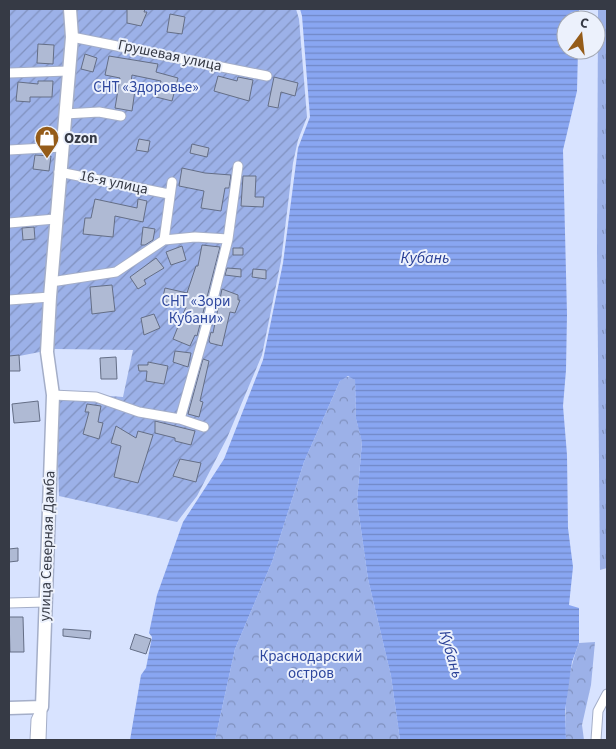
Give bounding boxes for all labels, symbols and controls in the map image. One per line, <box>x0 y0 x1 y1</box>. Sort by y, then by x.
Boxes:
north arrow <box>556 10 606 60</box>
text: С <box>578 13 591 34</box>
street label: Грушевая улица <box>116 34 224 77</box>
park label: СНТ «Здоровье» <box>93 77 199 98</box>
shop icon: Ozon <box>34 125 60 159</box>
place label: Ozon <box>64 128 98 149</box>
street label: 16-я улица <box>78 165 150 200</box>
water label: Кубань <box>401 247 449 269</box>
park label: СНТ «Зори Кубани» <box>161 291 231 329</box>
street label: улица Северная Дамба <box>34 470 61 622</box>
water label: Кубань <box>434 628 468 681</box>
park label: Краснодарский остров <box>260 646 362 684</box>

